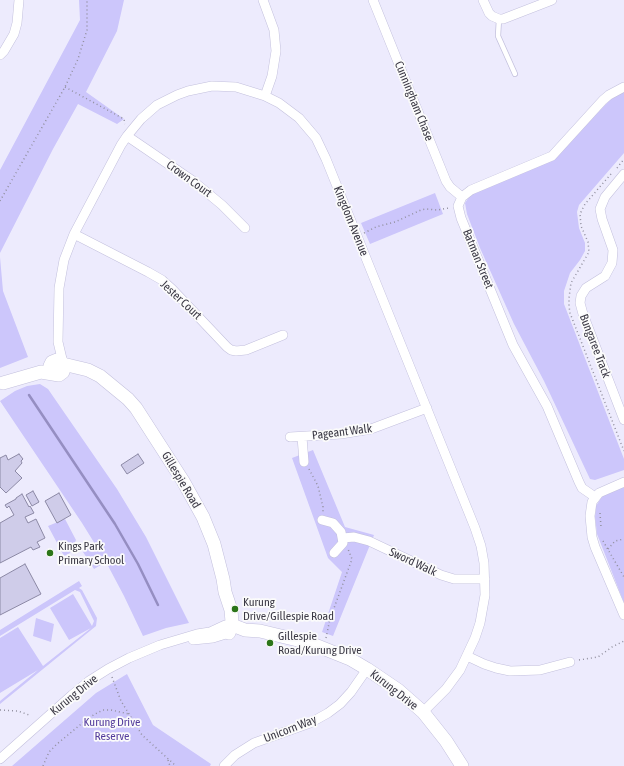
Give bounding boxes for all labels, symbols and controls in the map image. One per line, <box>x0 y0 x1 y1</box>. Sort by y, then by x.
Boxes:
street label: Cunningham Chase <box>391 59 437 143</box>
street label: Crown Court <box>163 158 215 200</box>
street label: Kingdom Avenue <box>330 184 372 258</box>
street label: Batman Street <box>460 227 496 291</box>
street label: Jester Court <box>157 277 205 323</box>
street label: Bungaree Track <box>576 312 614 380</box>
street label: Pageant Walk <box>311 421 373 443</box>
street label: Gillespie Road <box>158 449 204 511</box>
place label: Kings Park Primary School <box>58 539 124 567</box>
street label: Sword Walk <box>387 545 439 579</box>
marker: Kings Park Primary School <box>45 548 55 558</box>
place label: Kurung Drive/Gillespie Road <box>243 595 334 623</box>
marker: Kurung Drive/Gillespie Road <box>230 604 240 614</box>
place label: Gillespie Road/Kurung Drive <box>278 629 362 657</box>
marker: Gillespie Road/Kurung Drive <box>265 638 275 648</box>
street label: Kurung Drive <box>367 667 421 713</box>
street label: Kurung Drive <box>47 672 101 718</box>
street label: Unicorn Way <box>261 712 319 746</box>
park label: Kurung Drive Reserve <box>84 715 140 743</box>

